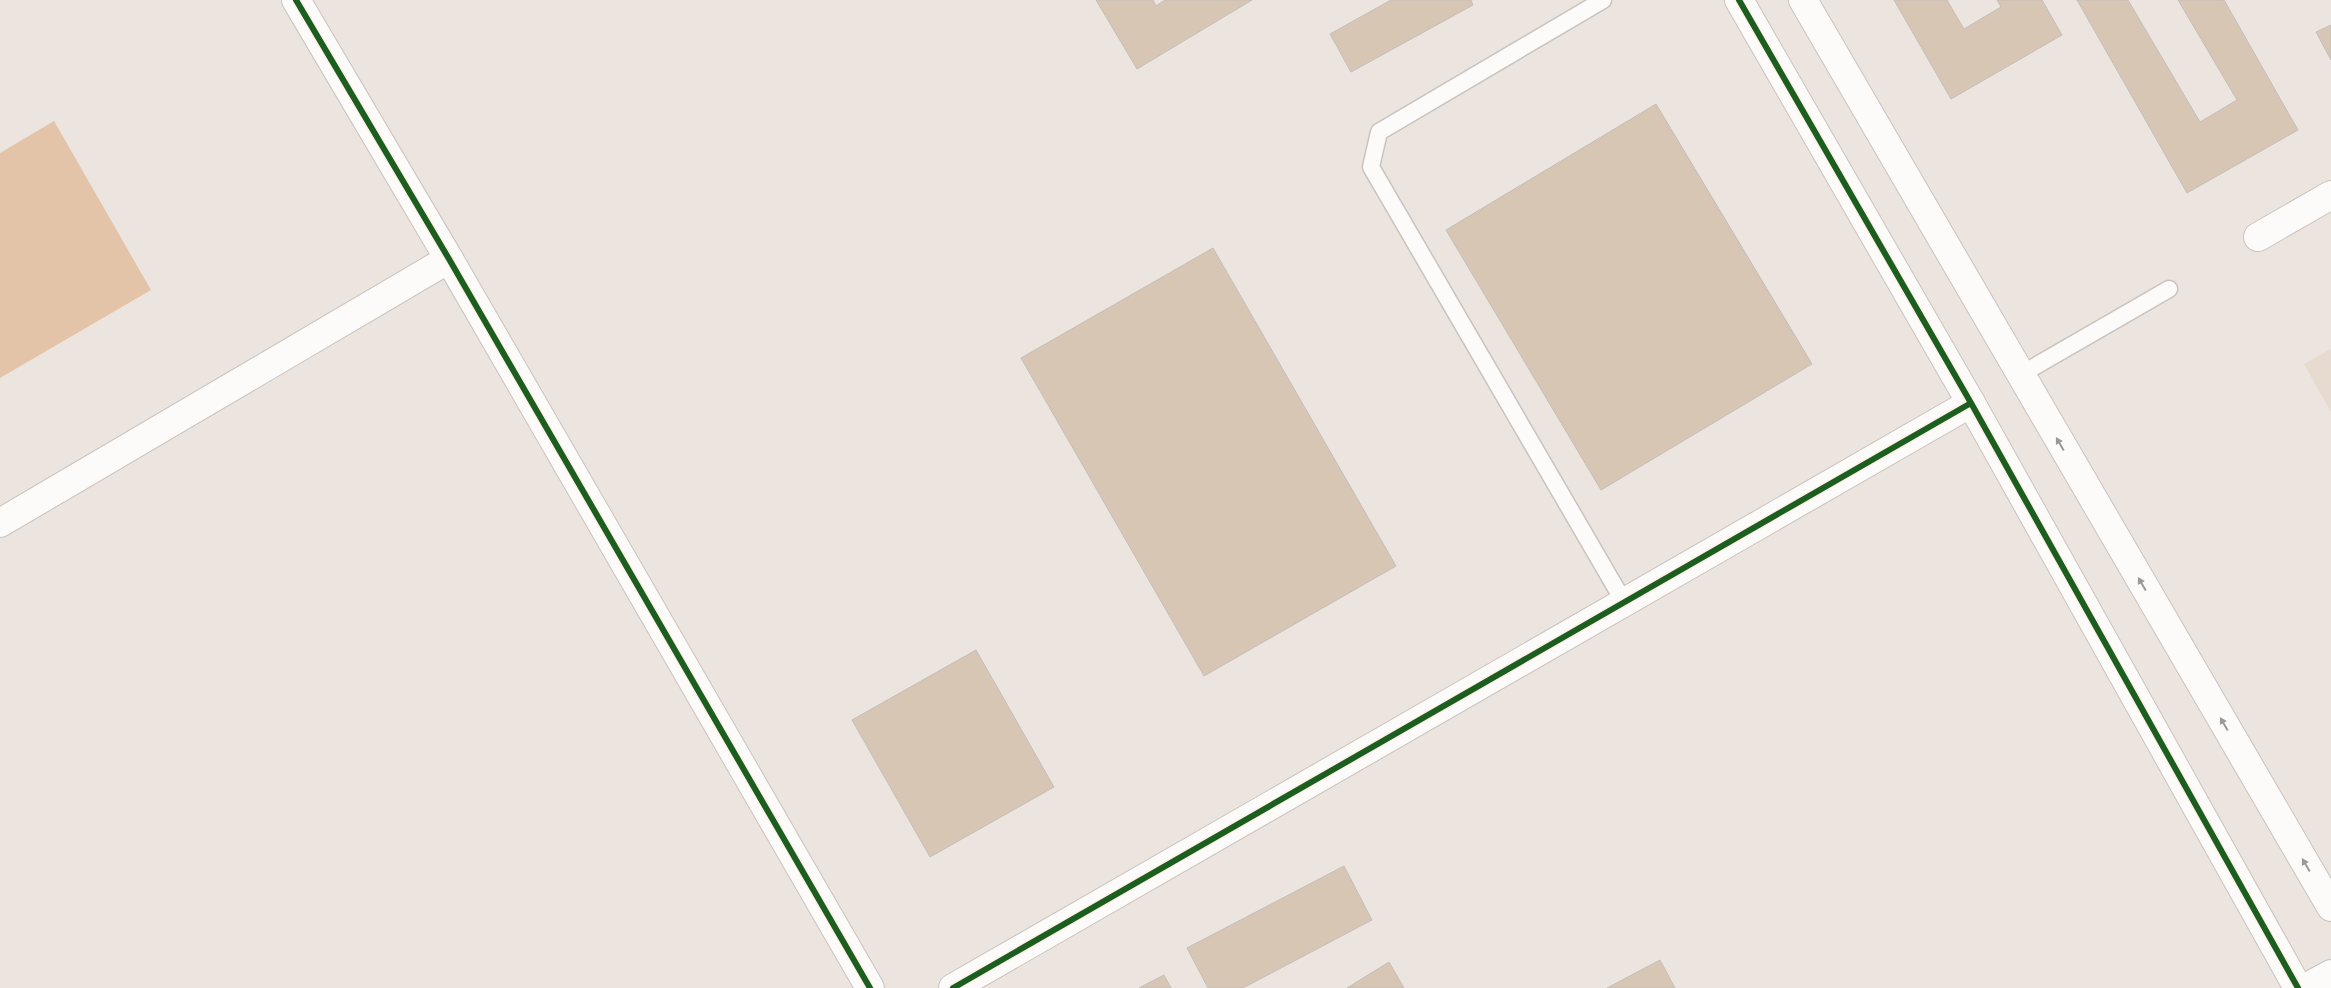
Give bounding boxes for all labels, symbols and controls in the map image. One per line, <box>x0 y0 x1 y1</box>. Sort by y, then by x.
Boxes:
one-way arrow <box>2056 437 2065 450</box>
one-way arrow <box>2138 577 2147 591</box>
one-way arrow <box>2220 718 2229 731</box>
one-way arrow <box>2302 858 2311 871</box>

